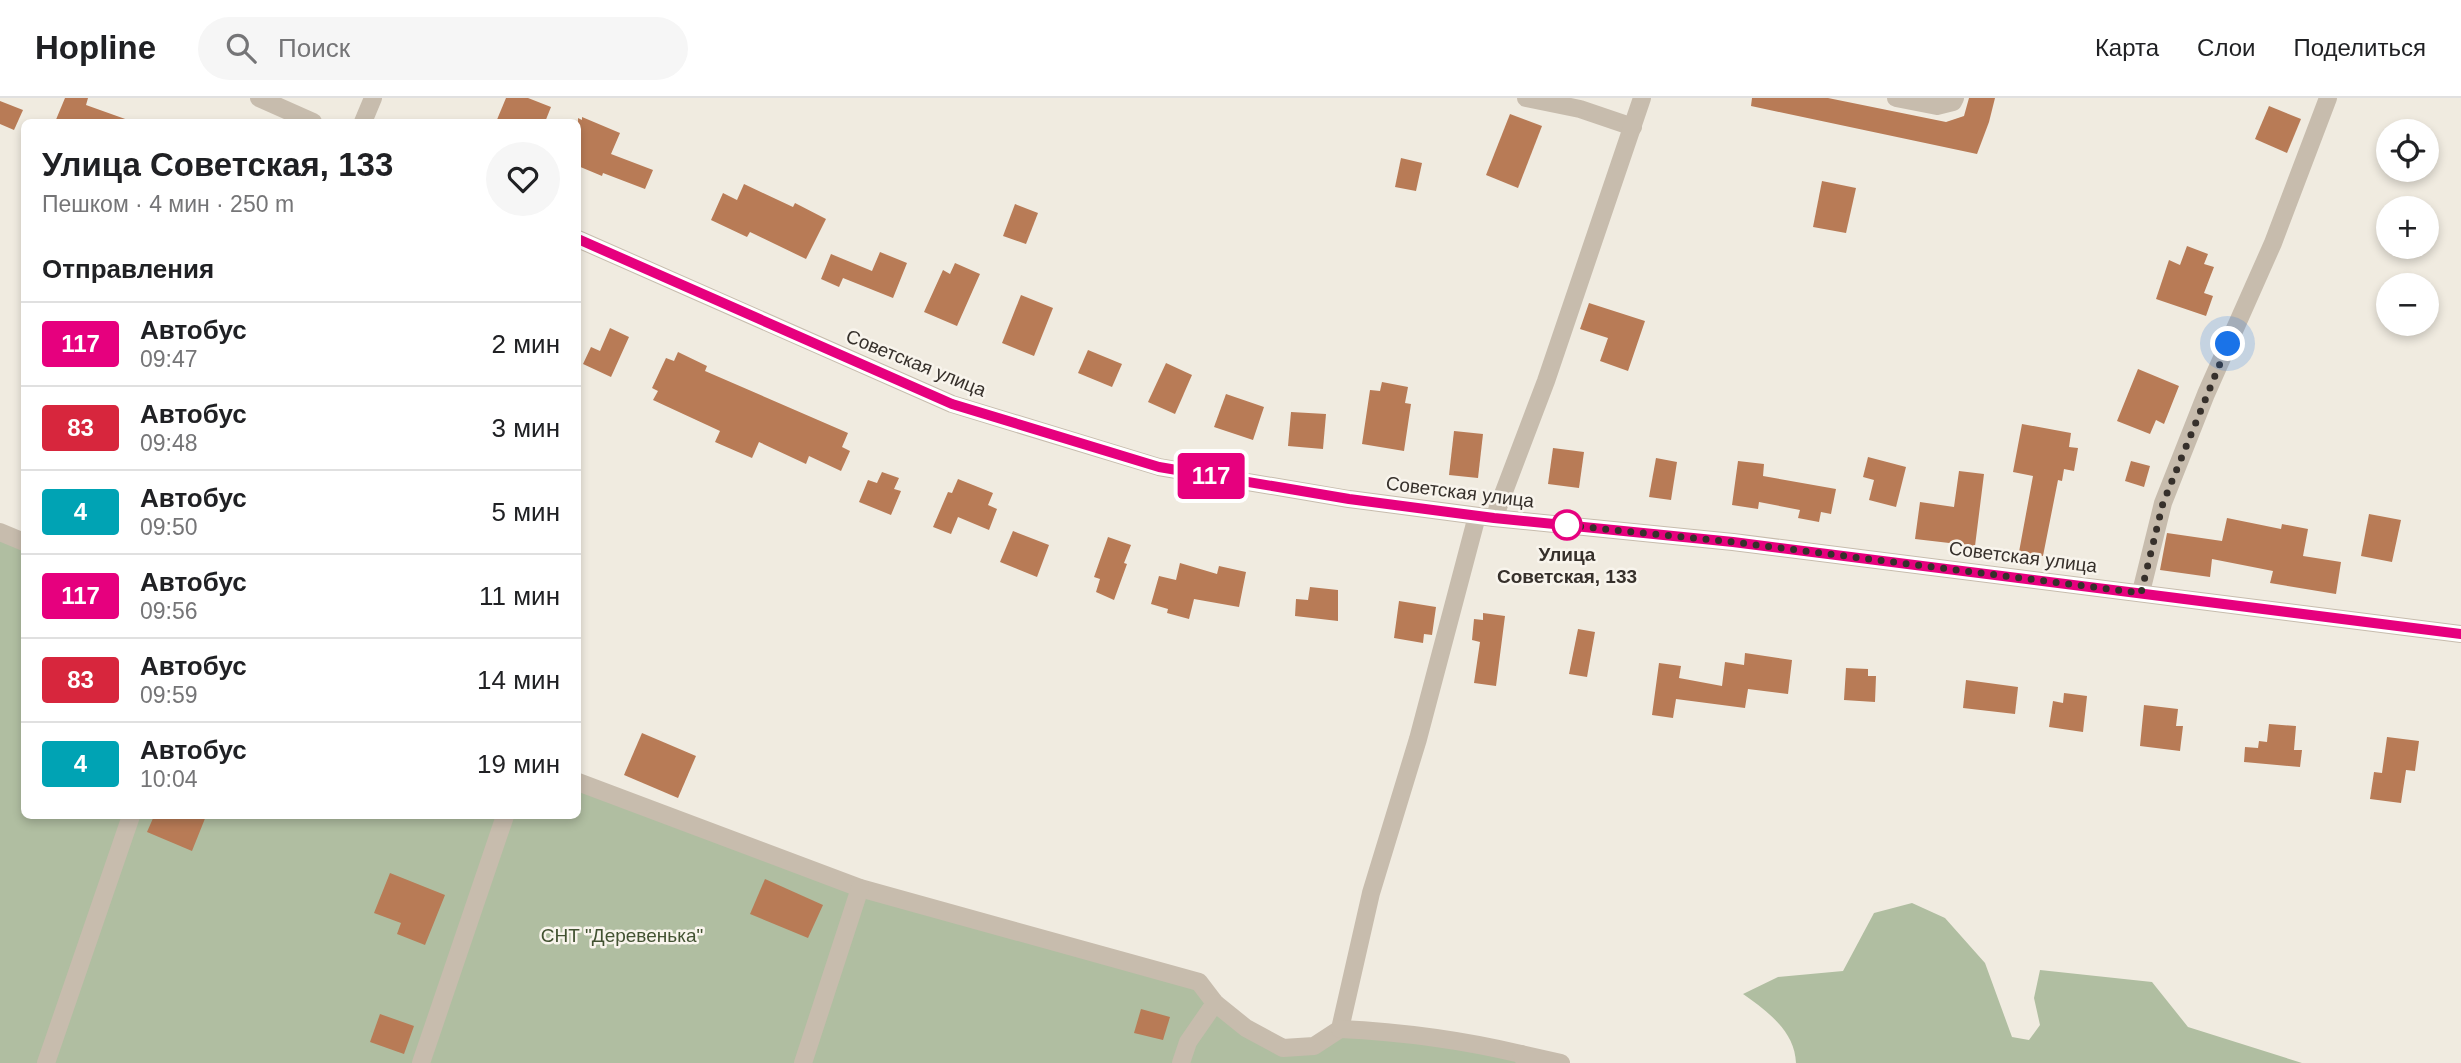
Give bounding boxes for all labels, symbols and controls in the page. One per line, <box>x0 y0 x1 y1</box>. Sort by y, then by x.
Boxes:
search box <box>198 17 688 80</box>
text: Hopline <box>35 29 156 66</box>
icon: search <box>222 29 260 67</box>
text: Поиск <box>278 33 350 63</box>
text: Карта <box>2095 34 2159 61</box>
text: Слои <box>2197 34 2255 61</box>
text: Поделиться <box>2293 34 2426 61</box>
map controls <box>2376 119 2439 336</box>
button: locate <box>2376 119 2439 182</box>
button: heart <box>486 142 560 216</box>
text: Улица Советская, 133 <box>42 146 393 183</box>
text: Пешком · 4 мин · 250 m <box>42 191 294 217</box>
button: + <box>2376 196 2439 259</box>
text: Отправления <box>42 254 214 284</box>
button: − <box>2376 273 2439 336</box>
text: Автобус <box>140 315 247 345</box>
street label: Советская улица <box>843 325 989 401</box>
your location <box>2210 326 2245 361</box>
text: 2 мин <box>492 329 560 359</box>
text: 117 <box>61 330 100 357</box>
text: 09:47 <box>140 346 198 372</box>
text: Автобус <box>140 399 247 429</box>
text: 3 мин <box>492 413 560 443</box>
text: 83 <box>67 414 94 441</box>
text: 09:48 <box>140 430 198 456</box>
line badge: 117 <box>1171 453 1251 499</box>
text: 117 <box>1192 462 1230 489</box>
street label: Советская улица <box>1385 472 1536 512</box>
text: Автобус <box>140 483 247 513</box>
text: 5 мин <box>492 497 560 527</box>
text: 4 <box>74 498 87 525</box>
marker: Улица Советская, 133 <box>1552 510 1582 540</box>
text: 09:50 <box>140 514 198 540</box>
street label: Советская улица <box>1948 537 2099 577</box>
place label: Улица Советская, 133 <box>1497 544 1637 587</box>
text: Автобус <box>140 567 247 597</box>
text: 11 мин <box>479 581 560 611</box>
text: 117 <box>61 582 100 609</box>
text: 09:56 <box>140 598 198 624</box>
text: Автобус <box>140 651 247 681</box>
text: 14 мин <box>477 665 560 695</box>
text: 83 <box>67 666 94 693</box>
text: 09:59 <box>140 682 198 708</box>
text: Автобус <box>140 735 247 765</box>
text: 19 мин <box>477 749 560 779</box>
text: 4 <box>74 750 87 777</box>
text: 10:04 <box>140 766 198 792</box>
park label: СНТ "Деревенька" <box>541 925 703 946</box>

